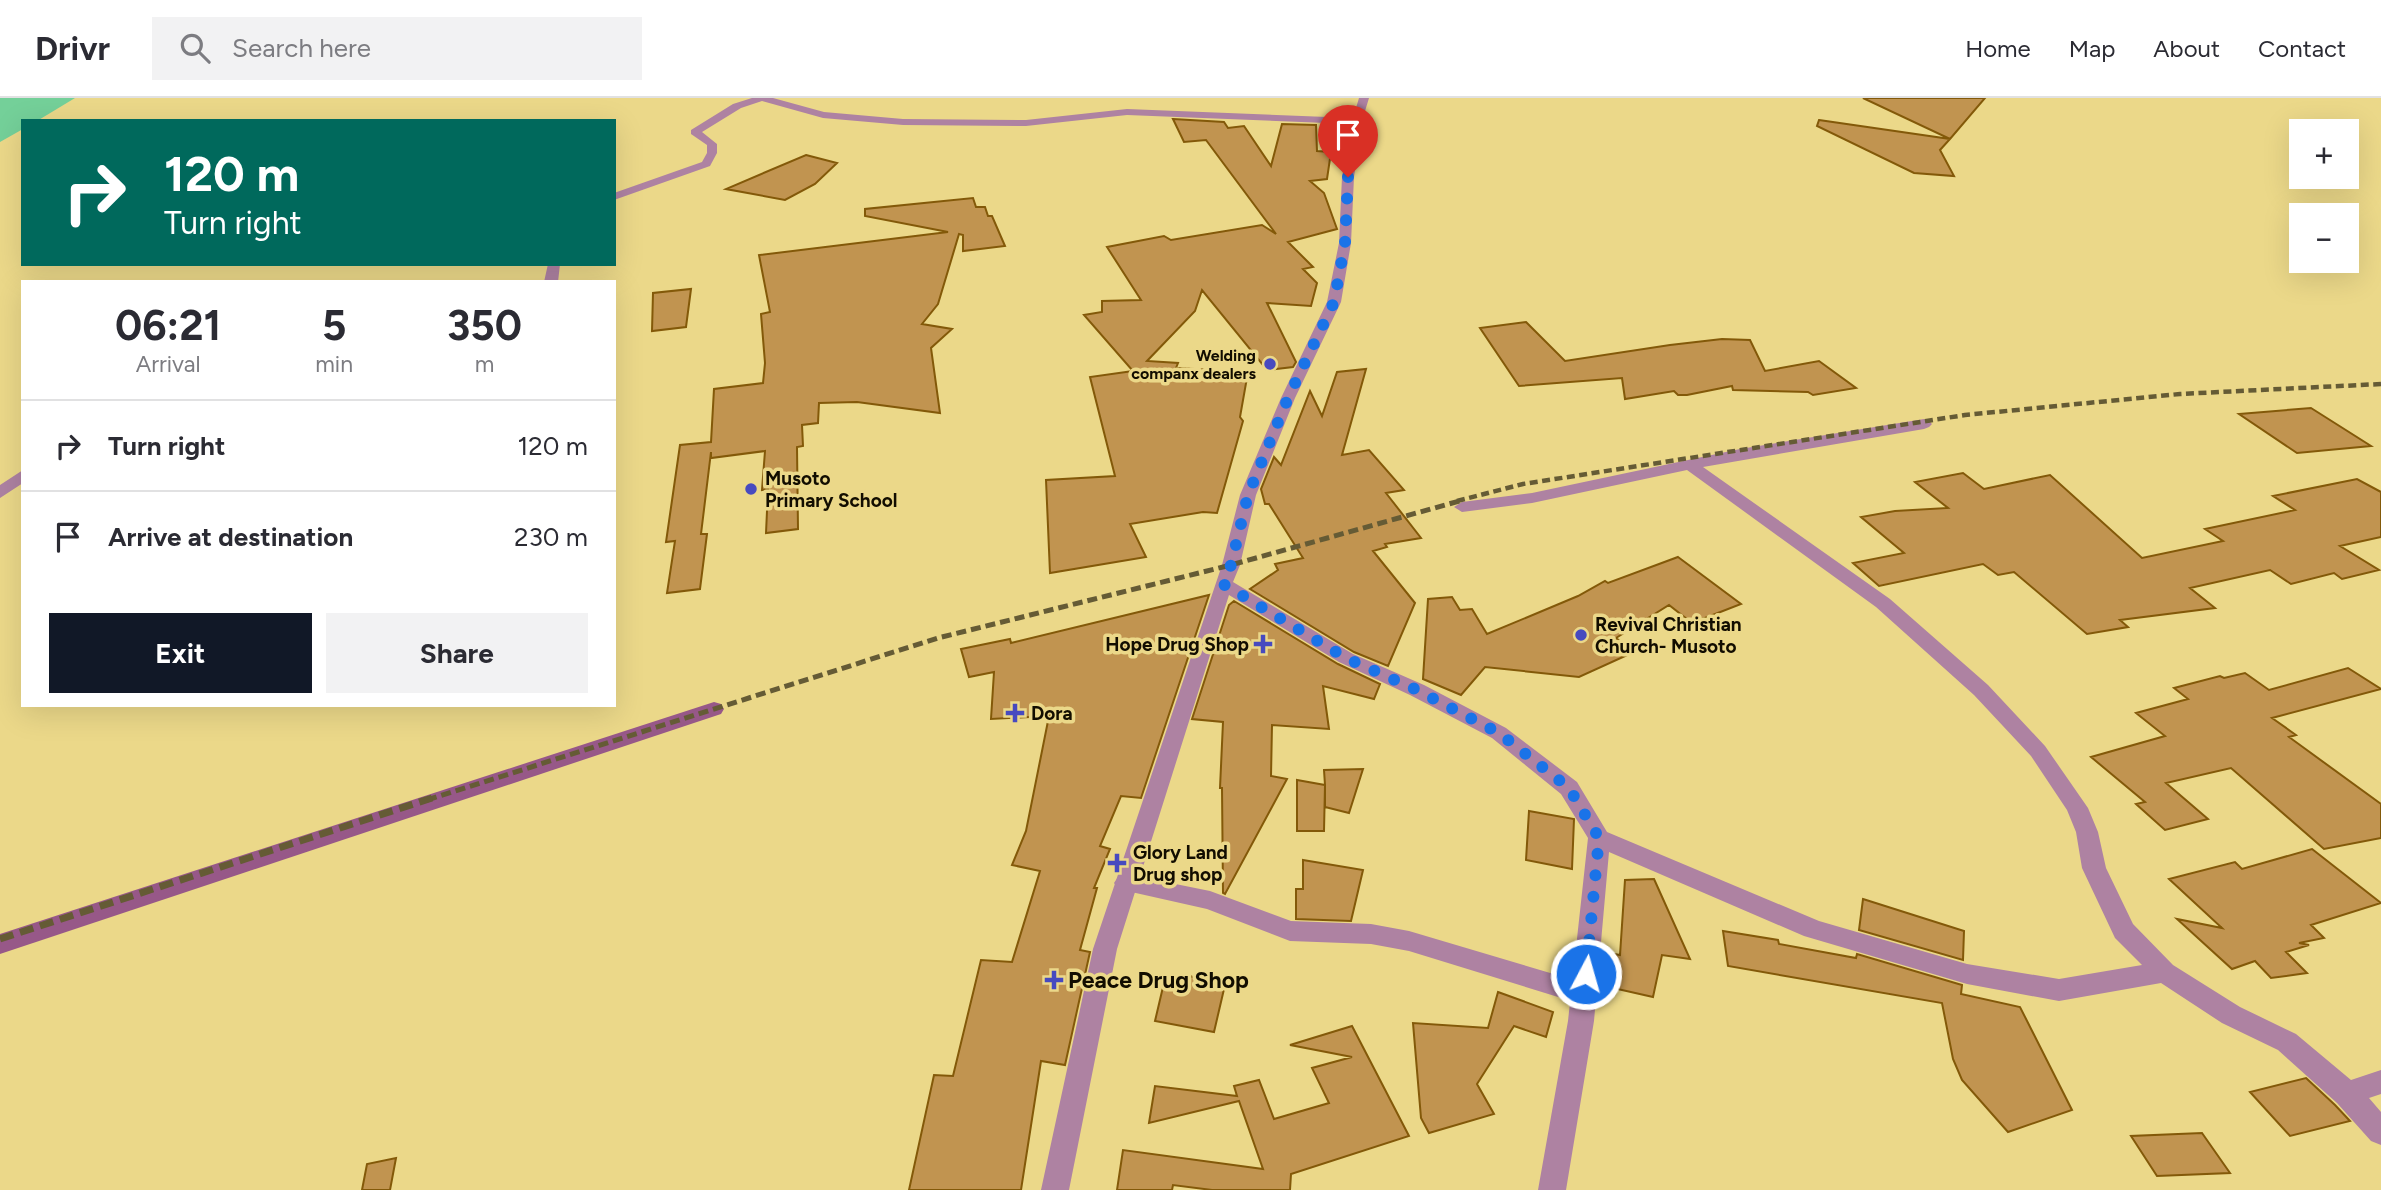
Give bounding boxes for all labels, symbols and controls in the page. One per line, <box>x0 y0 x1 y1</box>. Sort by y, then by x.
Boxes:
search box <box>152 17 642 80</box>
text: Drivr <box>35 29 110 68</box>
icon: search <box>176 29 214 67</box>
text: Search here <box>232 32 371 64</box>
text: Home <box>1965 34 2031 63</box>
text: Map <box>2069 34 2115 63</box>
text: About <box>2153 34 2220 63</box>
text: Contact <box>2258 34 2346 63</box>
pin <box>1318 105 1378 177</box>
icon: arrive <box>1329 116 1367 154</box>
map controls <box>2289 119 2359 273</box>
button: + <box>2289 119 2359 189</box>
text: 120 m <box>164 144 299 203</box>
icon: right <box>49 147 140 238</box>
button: − <box>2289 203 2359 273</box>
text: Turn right <box>164 204 302 242</box>
text: 06:21 <box>115 300 221 351</box>
text: 5 <box>322 300 346 351</box>
text: 350 <box>447 300 522 351</box>
place label: Welding companx dealers <box>1131 346 1257 383</box>
text: Arrival <box>136 350 201 378</box>
text: min <box>315 350 353 378</box>
text: m <box>475 350 494 378</box>
marker: Welding companx dealers <box>1262 356 1278 372</box>
icon: right <box>49 427 87 465</box>
text: Turn right <box>108 430 225 462</box>
text: 120 m <box>518 430 588 462</box>
place label: Musoto Primary School <box>765 467 897 512</box>
marker: Musoto Primary School <box>743 481 759 497</box>
icon: arrive <box>49 518 87 556</box>
text: Arrive at destination <box>108 521 353 553</box>
text: 230 m <box>514 521 588 553</box>
button: Exit <box>49 613 312 693</box>
button: Share <box>326 613 588 693</box>
place label: Revival Christian Church- Musoto <box>1595 613 1742 658</box>
marker: Revival Christian Church- Musoto <box>1573 627 1589 643</box>
place label: Hope Drug Shop <box>1105 633 1249 656</box>
marker: Hope Drug Shop <box>1255 636 1271 652</box>
place label: Dora <box>1031 702 1073 725</box>
marker: Dora <box>1005 703 1025 723</box>
place label: Glory Land Drug shop <box>1133 841 1228 886</box>
marker: Glory Land Drug shop <box>1107 853 1127 873</box>
position arrow <box>1549 937 1623 1011</box>
place label: Peace Drug Shop <box>1068 966 1249 994</box>
marker: Peace Drug Shop <box>1046 972 1062 988</box>

